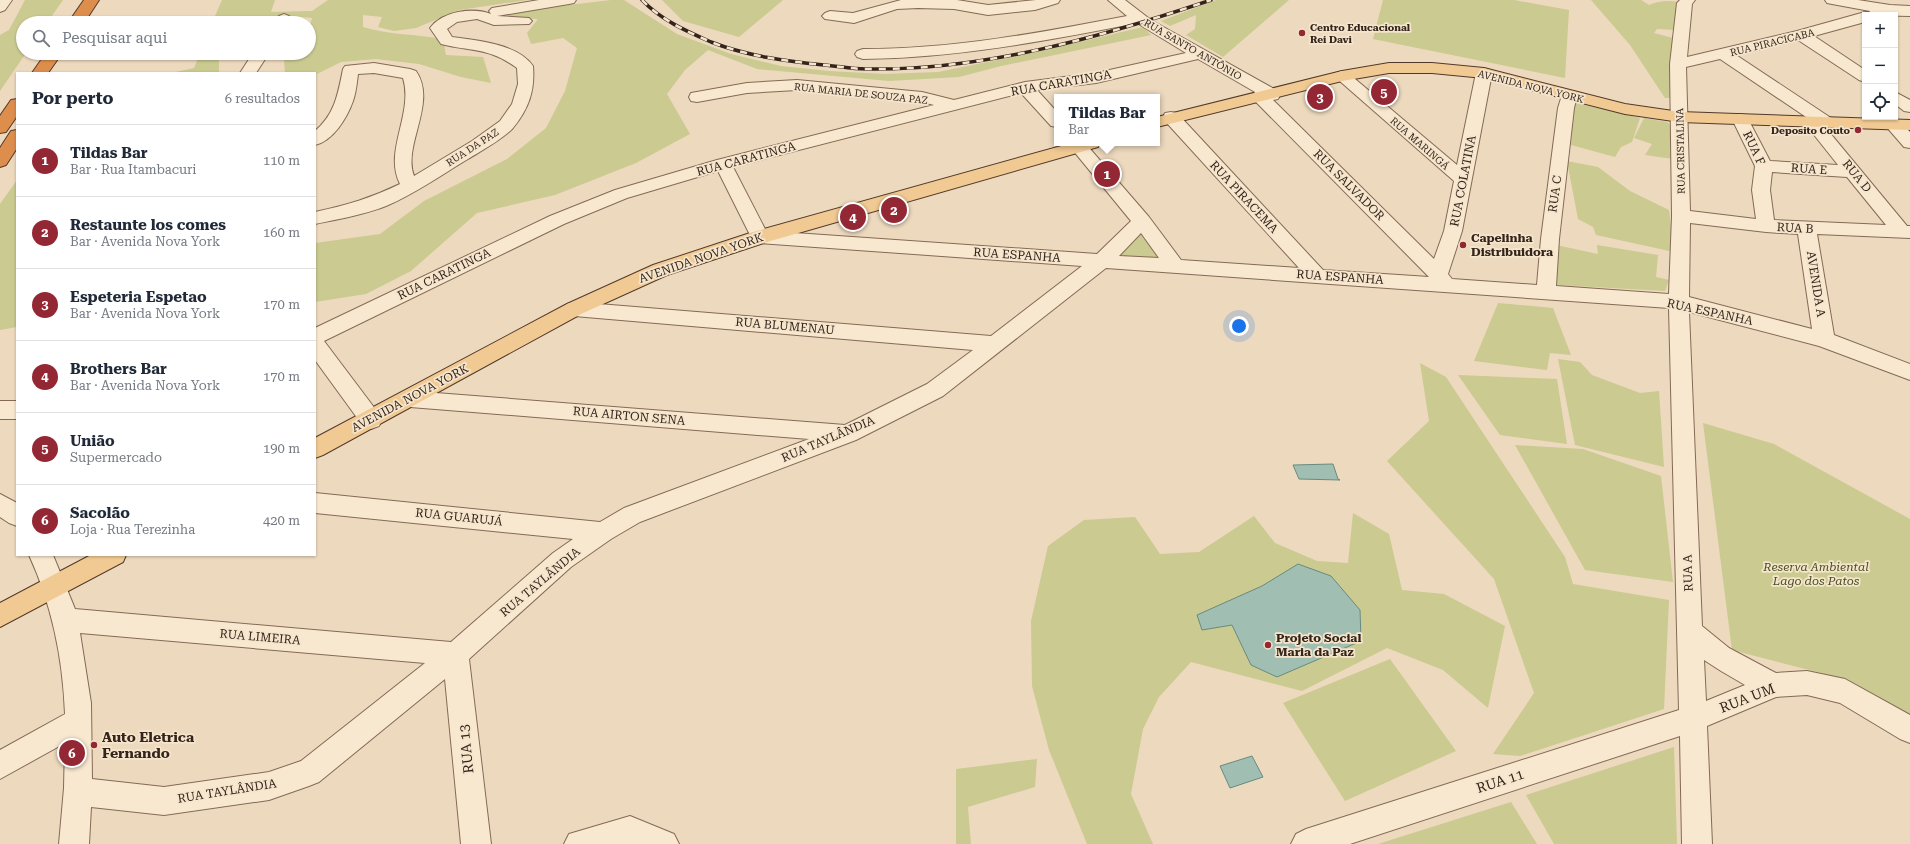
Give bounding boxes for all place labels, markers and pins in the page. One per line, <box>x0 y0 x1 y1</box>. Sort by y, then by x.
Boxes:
place label: Centro Educacional Rei Davi <box>1310 22 1411 45</box>
marker: Centro Educacional Rei Davi <box>1297 28 1307 38</box>
pin: 5 <box>1371 77 1397 107</box>
pin: 3 <box>1307 82 1333 112</box>
place label: Deposito Couto <box>1771 125 1851 136</box>
marker: Deposito Couto <box>1853 125 1863 135</box>
pin: 1 <box>1094 159 1120 189</box>
pin: 2 <box>881 195 907 225</box>
pin: 4 <box>840 202 866 232</box>
place label: Capelinha Distribuidora <box>1471 231 1553 259</box>
marker: Capelinha Distribuidora <box>1458 240 1468 250</box>
place label: Projeto Social Maria da Paz <box>1276 631 1361 659</box>
marker: Projeto Social Maria da Paz <box>1263 640 1273 650</box>
place label: Auto Eletrica Fernando <box>102 729 195 761</box>
pin: 6 <box>59 738 85 768</box>
marker: Auto Eletrica Fernando <box>89 740 99 750</box>

